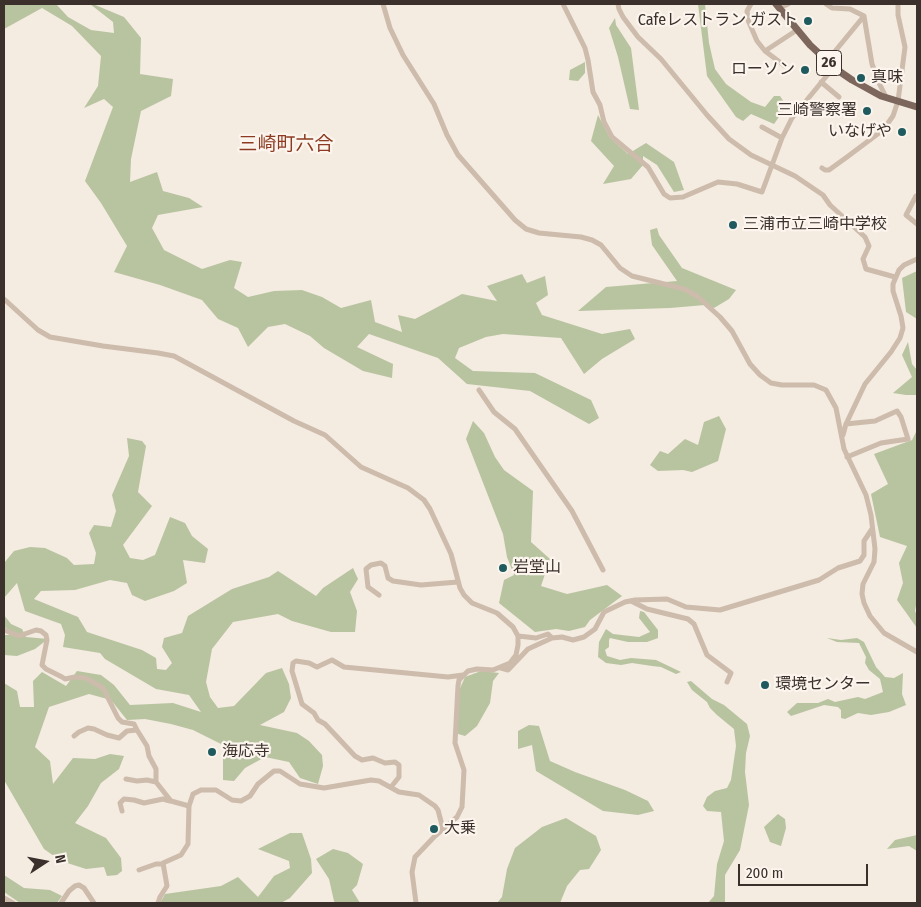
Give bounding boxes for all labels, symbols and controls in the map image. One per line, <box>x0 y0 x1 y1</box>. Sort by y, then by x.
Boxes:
place label: Cafeレストラン ガスト <box>638 11 798 31</box>
marker: Cafeレストラン ガスト <box>802 15 814 27</box>
road number: 26 <box>816 50 842 76</box>
place label: ローソン <box>731 60 795 80</box>
marker: ローソン <box>799 64 811 76</box>
place label: 真味 <box>871 68 903 88</box>
marker: 真味 <box>855 72 867 84</box>
place label: 三崎警察署 <box>777 101 857 121</box>
marker: 三崎警察署 <box>861 105 873 117</box>
place label: いなげや <box>828 122 892 142</box>
marker: いなげや <box>896 126 908 138</box>
district label: 三崎町六合 <box>239 134 333 156</box>
place label: 三浦市立三崎中学校 <box>743 215 887 235</box>
marker: 三浦市立三崎中学校 <box>727 219 739 231</box>
place label: 岩堂山 <box>513 558 561 578</box>
marker: 岩堂山 <box>497 562 509 574</box>
place label: 環境センター <box>775 675 871 695</box>
marker: 環境センター <box>759 679 771 691</box>
place label: 海応寺 <box>222 742 270 762</box>
marker: 海応寺 <box>206 746 218 758</box>
place label: 大乗 <box>444 819 476 839</box>
marker: 大乗 <box>428 823 440 835</box>
north arrow <box>20 837 70 887</box>
text: N <box>51 853 69 865</box>
scale bar <box>741 854 871 886</box>
text: 200 m <box>746 864 783 882</box>

